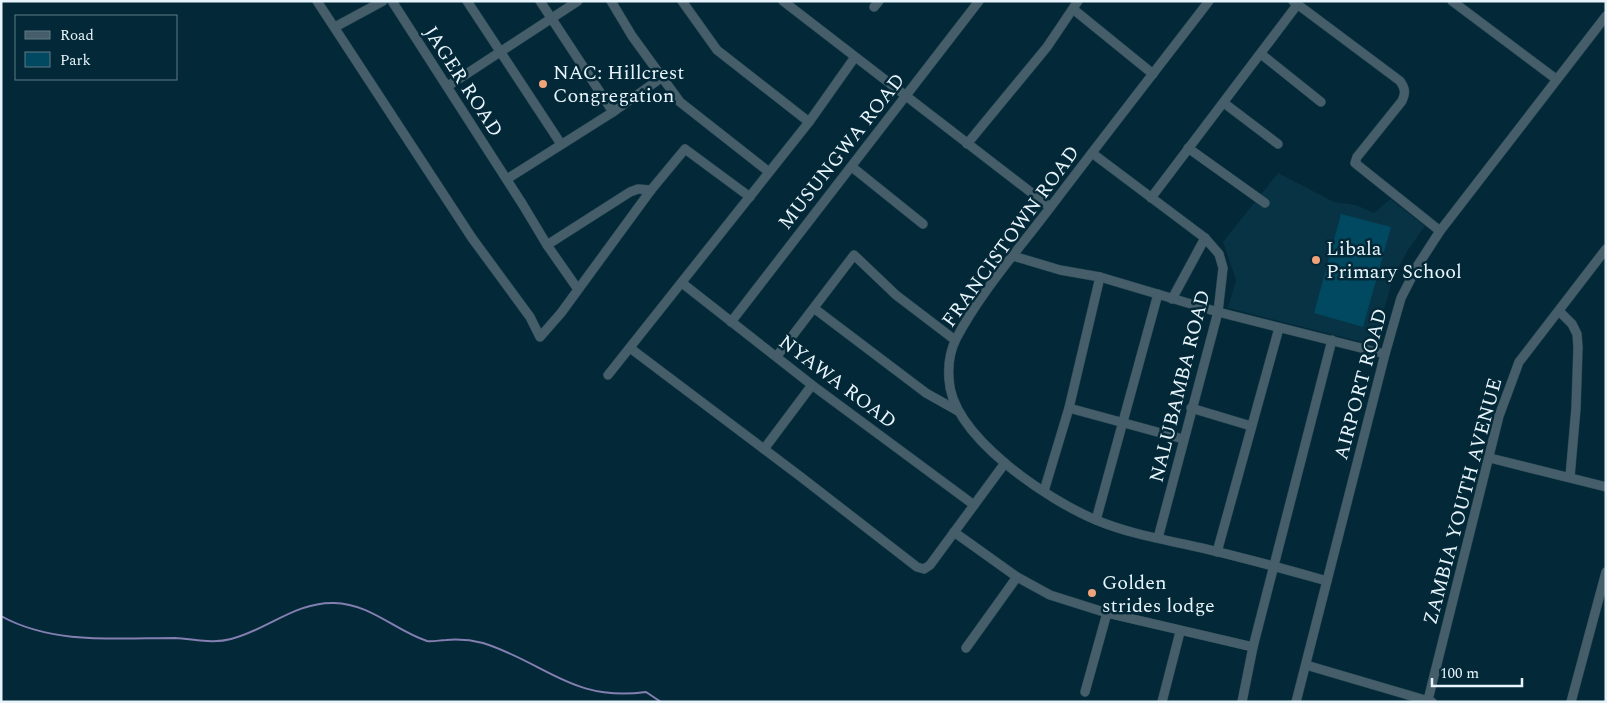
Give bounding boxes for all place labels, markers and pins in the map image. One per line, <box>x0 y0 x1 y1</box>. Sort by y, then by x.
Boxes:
place label: NAC: Hillcrest Congregation <box>553 58 684 111</box>
marker: NAC: Hillcrest Congregation <box>537 78 549 90</box>
place label: Libala Primary School <box>1326 234 1462 287</box>
marker: Libala Primary School <box>1310 254 1322 266</box>
place label: Golden strides lodge <box>1102 568 1215 621</box>
marker: Golden strides lodge <box>1086 587 1098 599</box>

